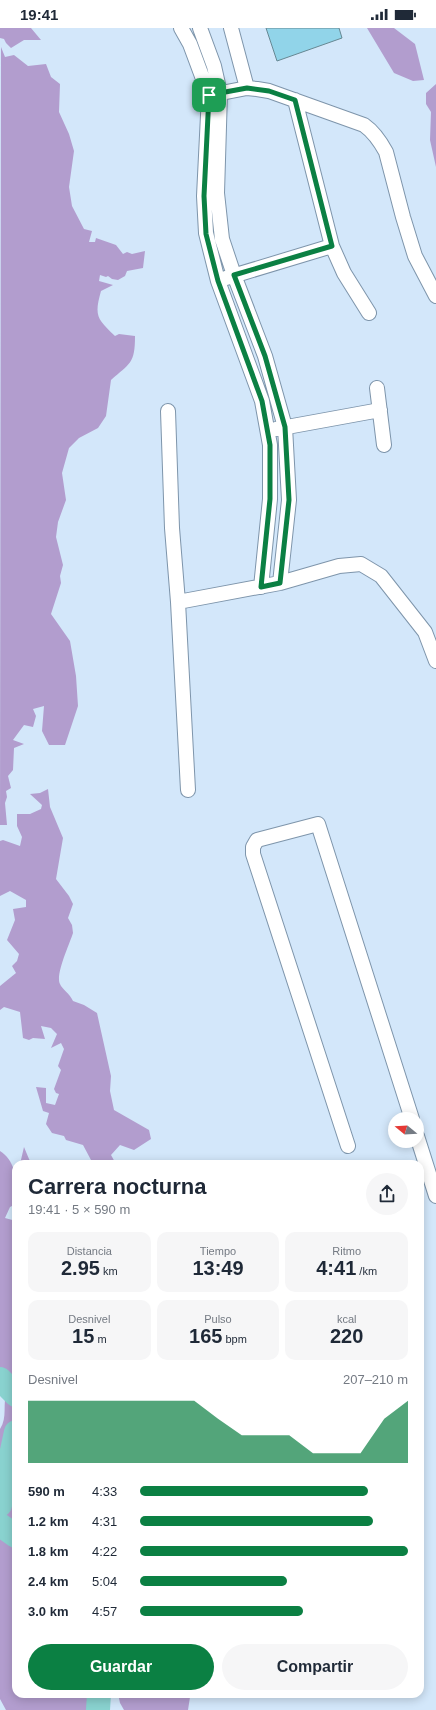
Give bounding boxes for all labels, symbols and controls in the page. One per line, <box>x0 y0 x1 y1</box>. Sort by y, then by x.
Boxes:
text: 19:41 <box>20 6 58 23</box>
pin <box>192 78 226 112</box>
icon: arrive <box>198 84 220 106</box>
north arrow <box>388 1112 424 1148</box>
map controls <box>388 1112 424 1148</box>
button: share <box>366 1173 408 1215</box>
text: Carrera nocturna <box>28 1174 207 1199</box>
text: 19:41 · 5 × 590 m <box>28 1202 130 1217</box>
text: Distancia <box>67 1245 112 1257</box>
text: Tiempo <box>200 1245 236 1257</box>
text: Ritmo <box>332 1245 361 1257</box>
text: 2.95 <box>61 1257 100 1279</box>
text: 13:49 <box>192 1257 244 1279</box>
text: 4:41 <box>316 1257 356 1279</box>
text: km <box>100 1265 118 1277</box>
text: /km <box>356 1265 377 1277</box>
text: Desnivel <box>68 1313 110 1325</box>
text: Pulso <box>204 1313 232 1325</box>
text: kcal <box>337 1313 356 1325</box>
text: 15 <box>72 1325 94 1347</box>
text: 165 <box>189 1325 222 1347</box>
text: 220 <box>330 1325 363 1347</box>
text: m <box>94 1333 107 1345</box>
text: bpm <box>222 1333 247 1345</box>
text: Desnivel <box>28 1372 78 1387</box>
text: 207–210 m <box>343 1372 408 1387</box>
text: 590 m <box>28 1484 65 1499</box>
text: 4:33 <box>92 1484 117 1499</box>
text: 1.2 km <box>28 1514 68 1529</box>
text: 4:31 <box>92 1514 117 1529</box>
text: 1.8 km <box>28 1544 68 1559</box>
text: 4:22 <box>92 1544 117 1559</box>
text: 2.4 km <box>28 1574 68 1589</box>
text: 5:04 <box>92 1574 117 1589</box>
text: 3.0 km <box>28 1604 68 1619</box>
text: 4:57 <box>92 1604 117 1619</box>
button: Guardar <box>28 1644 214 1690</box>
button: Compartir <box>222 1644 408 1690</box>

